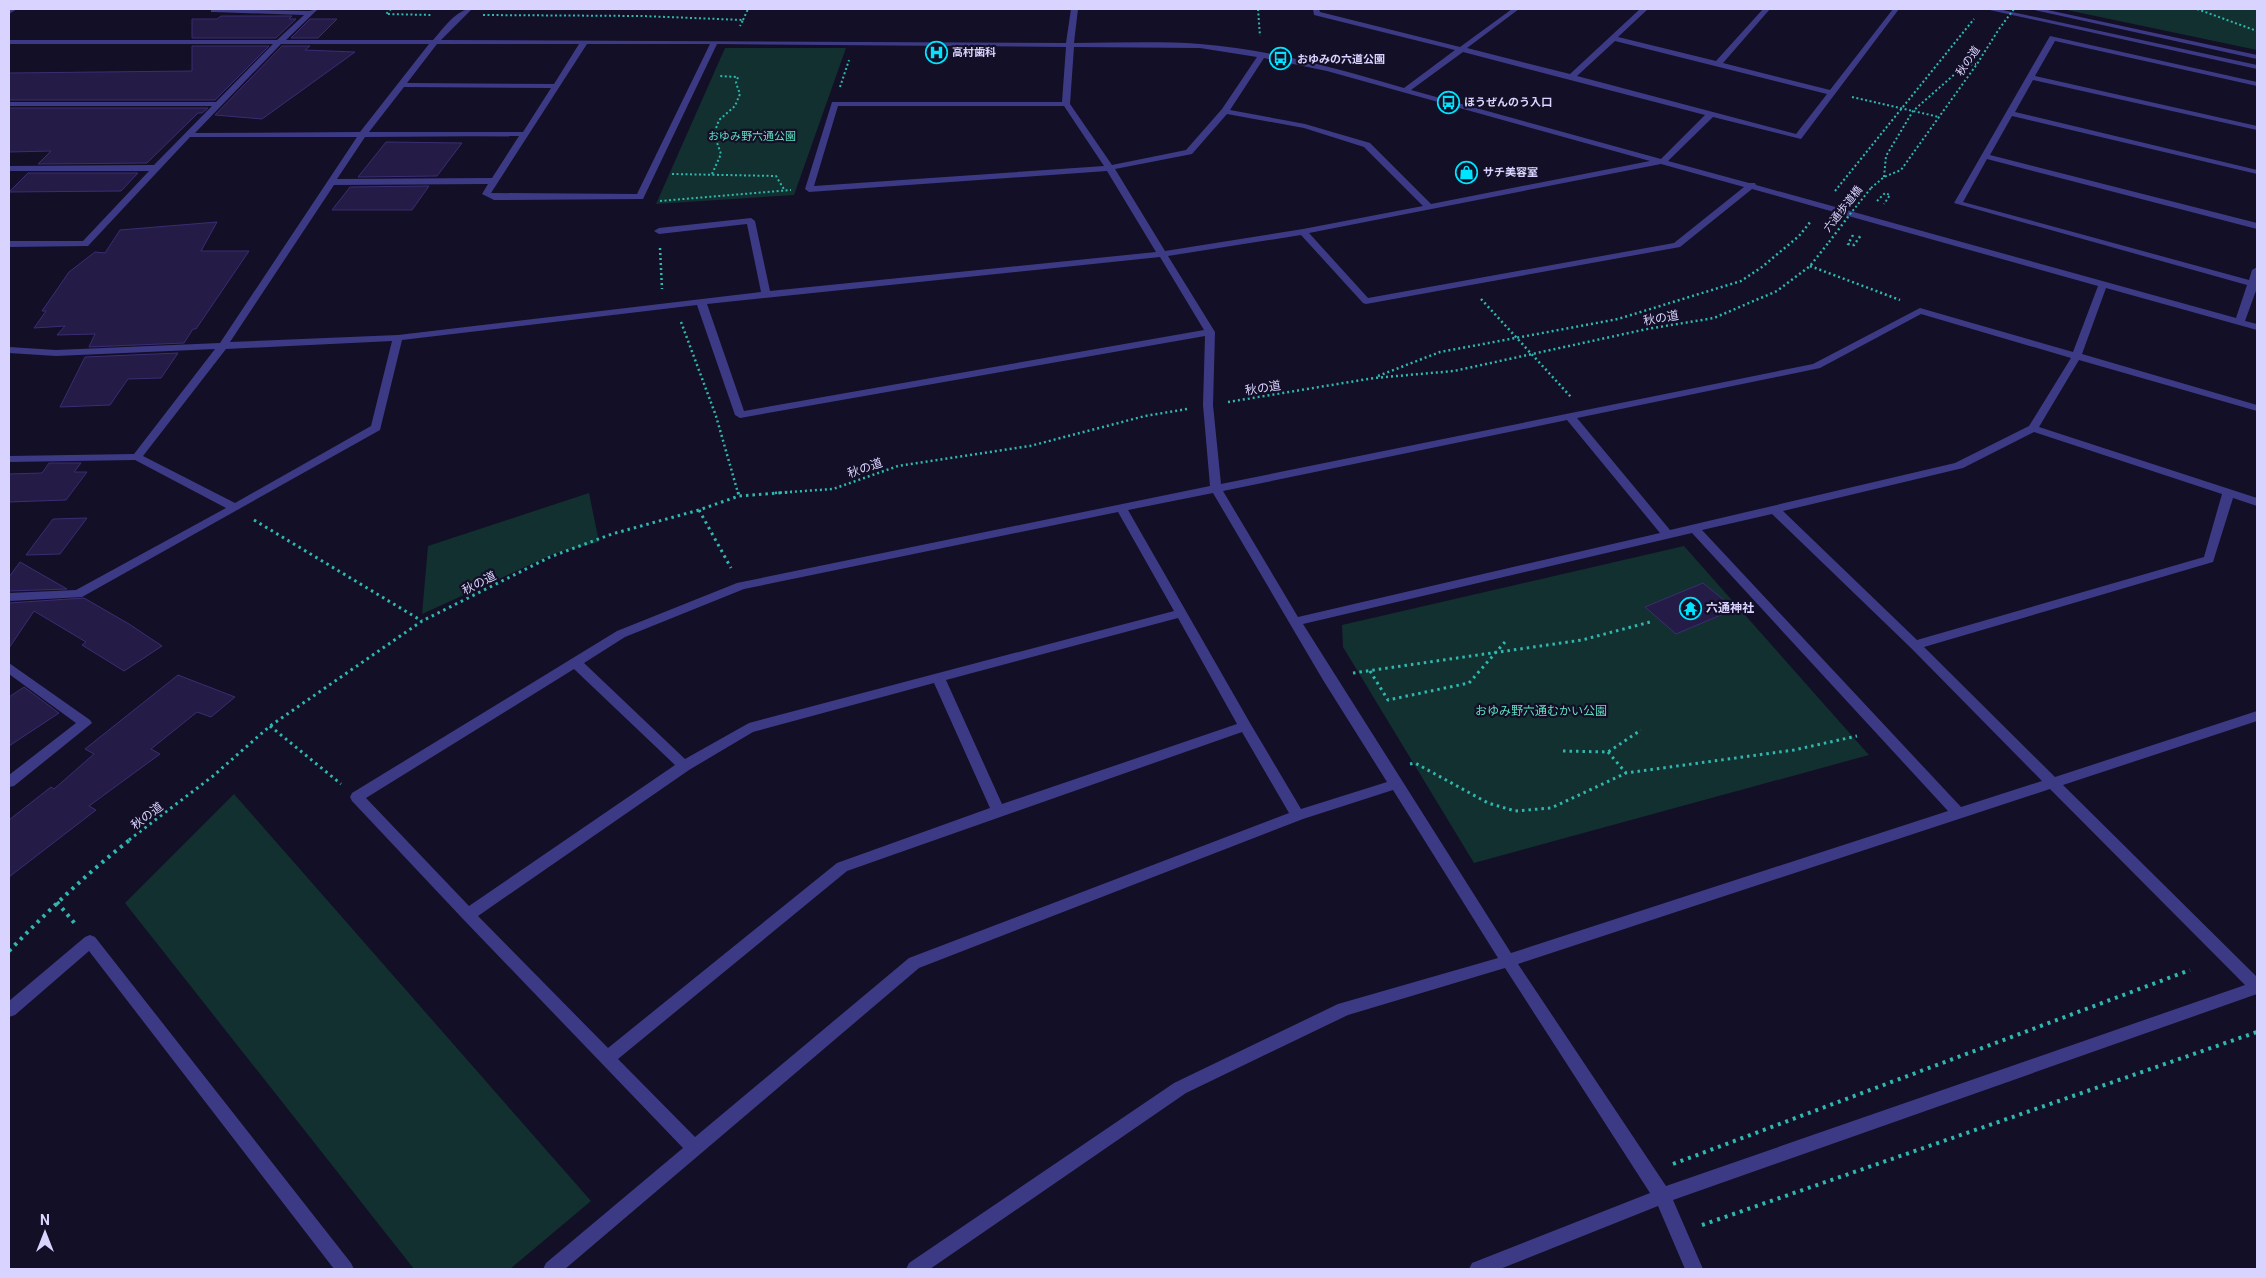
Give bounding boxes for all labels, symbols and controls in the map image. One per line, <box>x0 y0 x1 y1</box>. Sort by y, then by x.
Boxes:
hospital icon: 高村歯科 <box>924 40 948 64</box>
street label: 秋の道 <box>1953 44 1983 78</box>
place label: 高村歯科 <box>952 46 996 59</box>
bus stop icon: おゆみの六道公園 <box>1269 47 1293 71</box>
place label: おゆみの六道公園 <box>1297 53 1385 66</box>
bus stop icon: ほうぜんのう入口 <box>1436 90 1460 114</box>
place label: ほうぜんのう入口 <box>1464 96 1552 109</box>
park label: おゆみ野六通公園 <box>708 130 796 143</box>
shop icon: サチ美容室 <box>1455 160 1479 184</box>
place label: サチ美容室 <box>1483 166 1538 179</box>
street label: 六通歩道橋 <box>1821 183 1865 235</box>
street label: 秋の道 <box>1642 308 1680 328</box>
street label: 秋の道 <box>1244 378 1282 398</box>
street label: 秋の道 <box>846 456 884 480</box>
street label: 秋の道 <box>460 569 498 597</box>
temple icon: 六通神社 <box>1678 596 1702 620</box>
place label: 六通神社 <box>1706 601 1754 615</box>
park label: おゆみ野六通むかい公園 <box>1475 704 1607 718</box>
street label: 秋の道 <box>128 800 166 832</box>
north arrow <box>20 1208 70 1258</box>
text: N <box>40 1212 50 1228</box>

